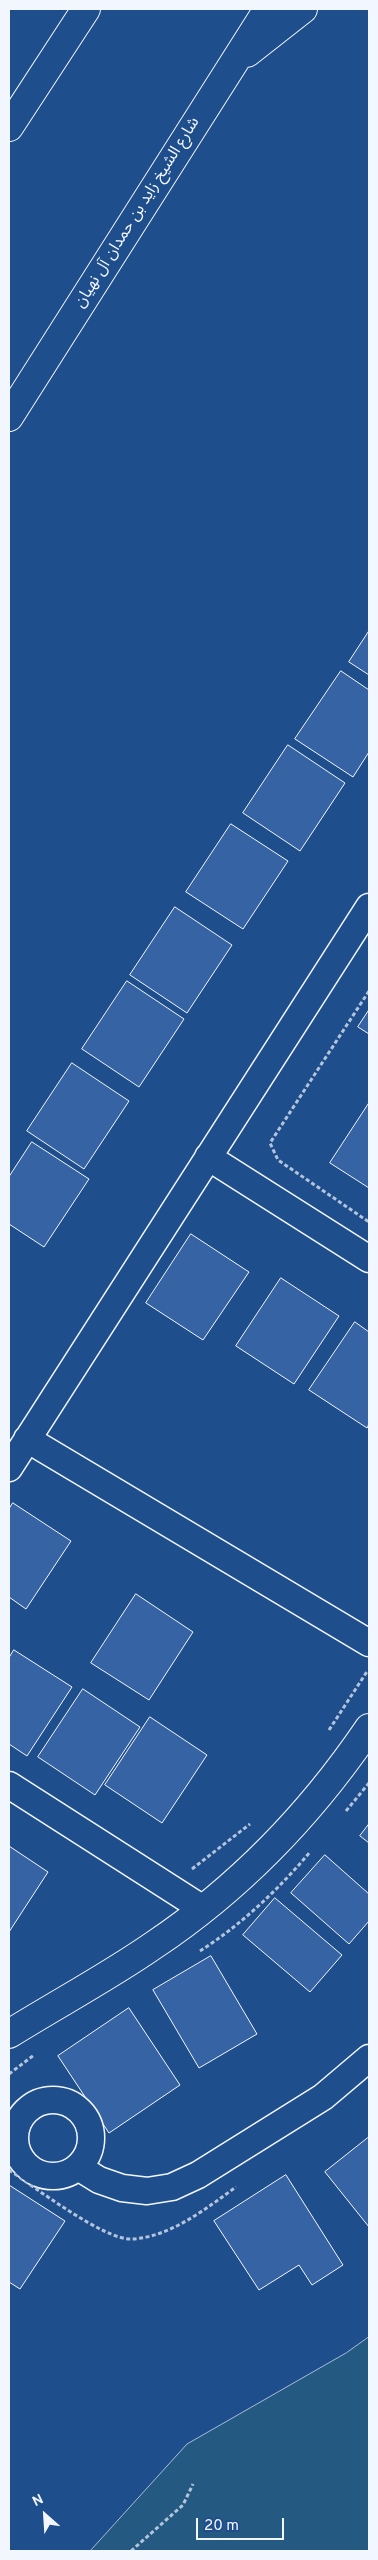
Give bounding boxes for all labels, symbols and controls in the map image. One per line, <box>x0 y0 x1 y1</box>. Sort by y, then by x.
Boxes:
street label: شارع الشيخ زايد بن حمدان آل نهيان <box>71 114 205 312</box>
north arrow <box>20 2490 70 2540</box>
text: N <box>30 2491 46 2511</box>
scale bar <box>198 2508 286 2540</box>
text: 20 m <box>204 2517 239 2536</box>

